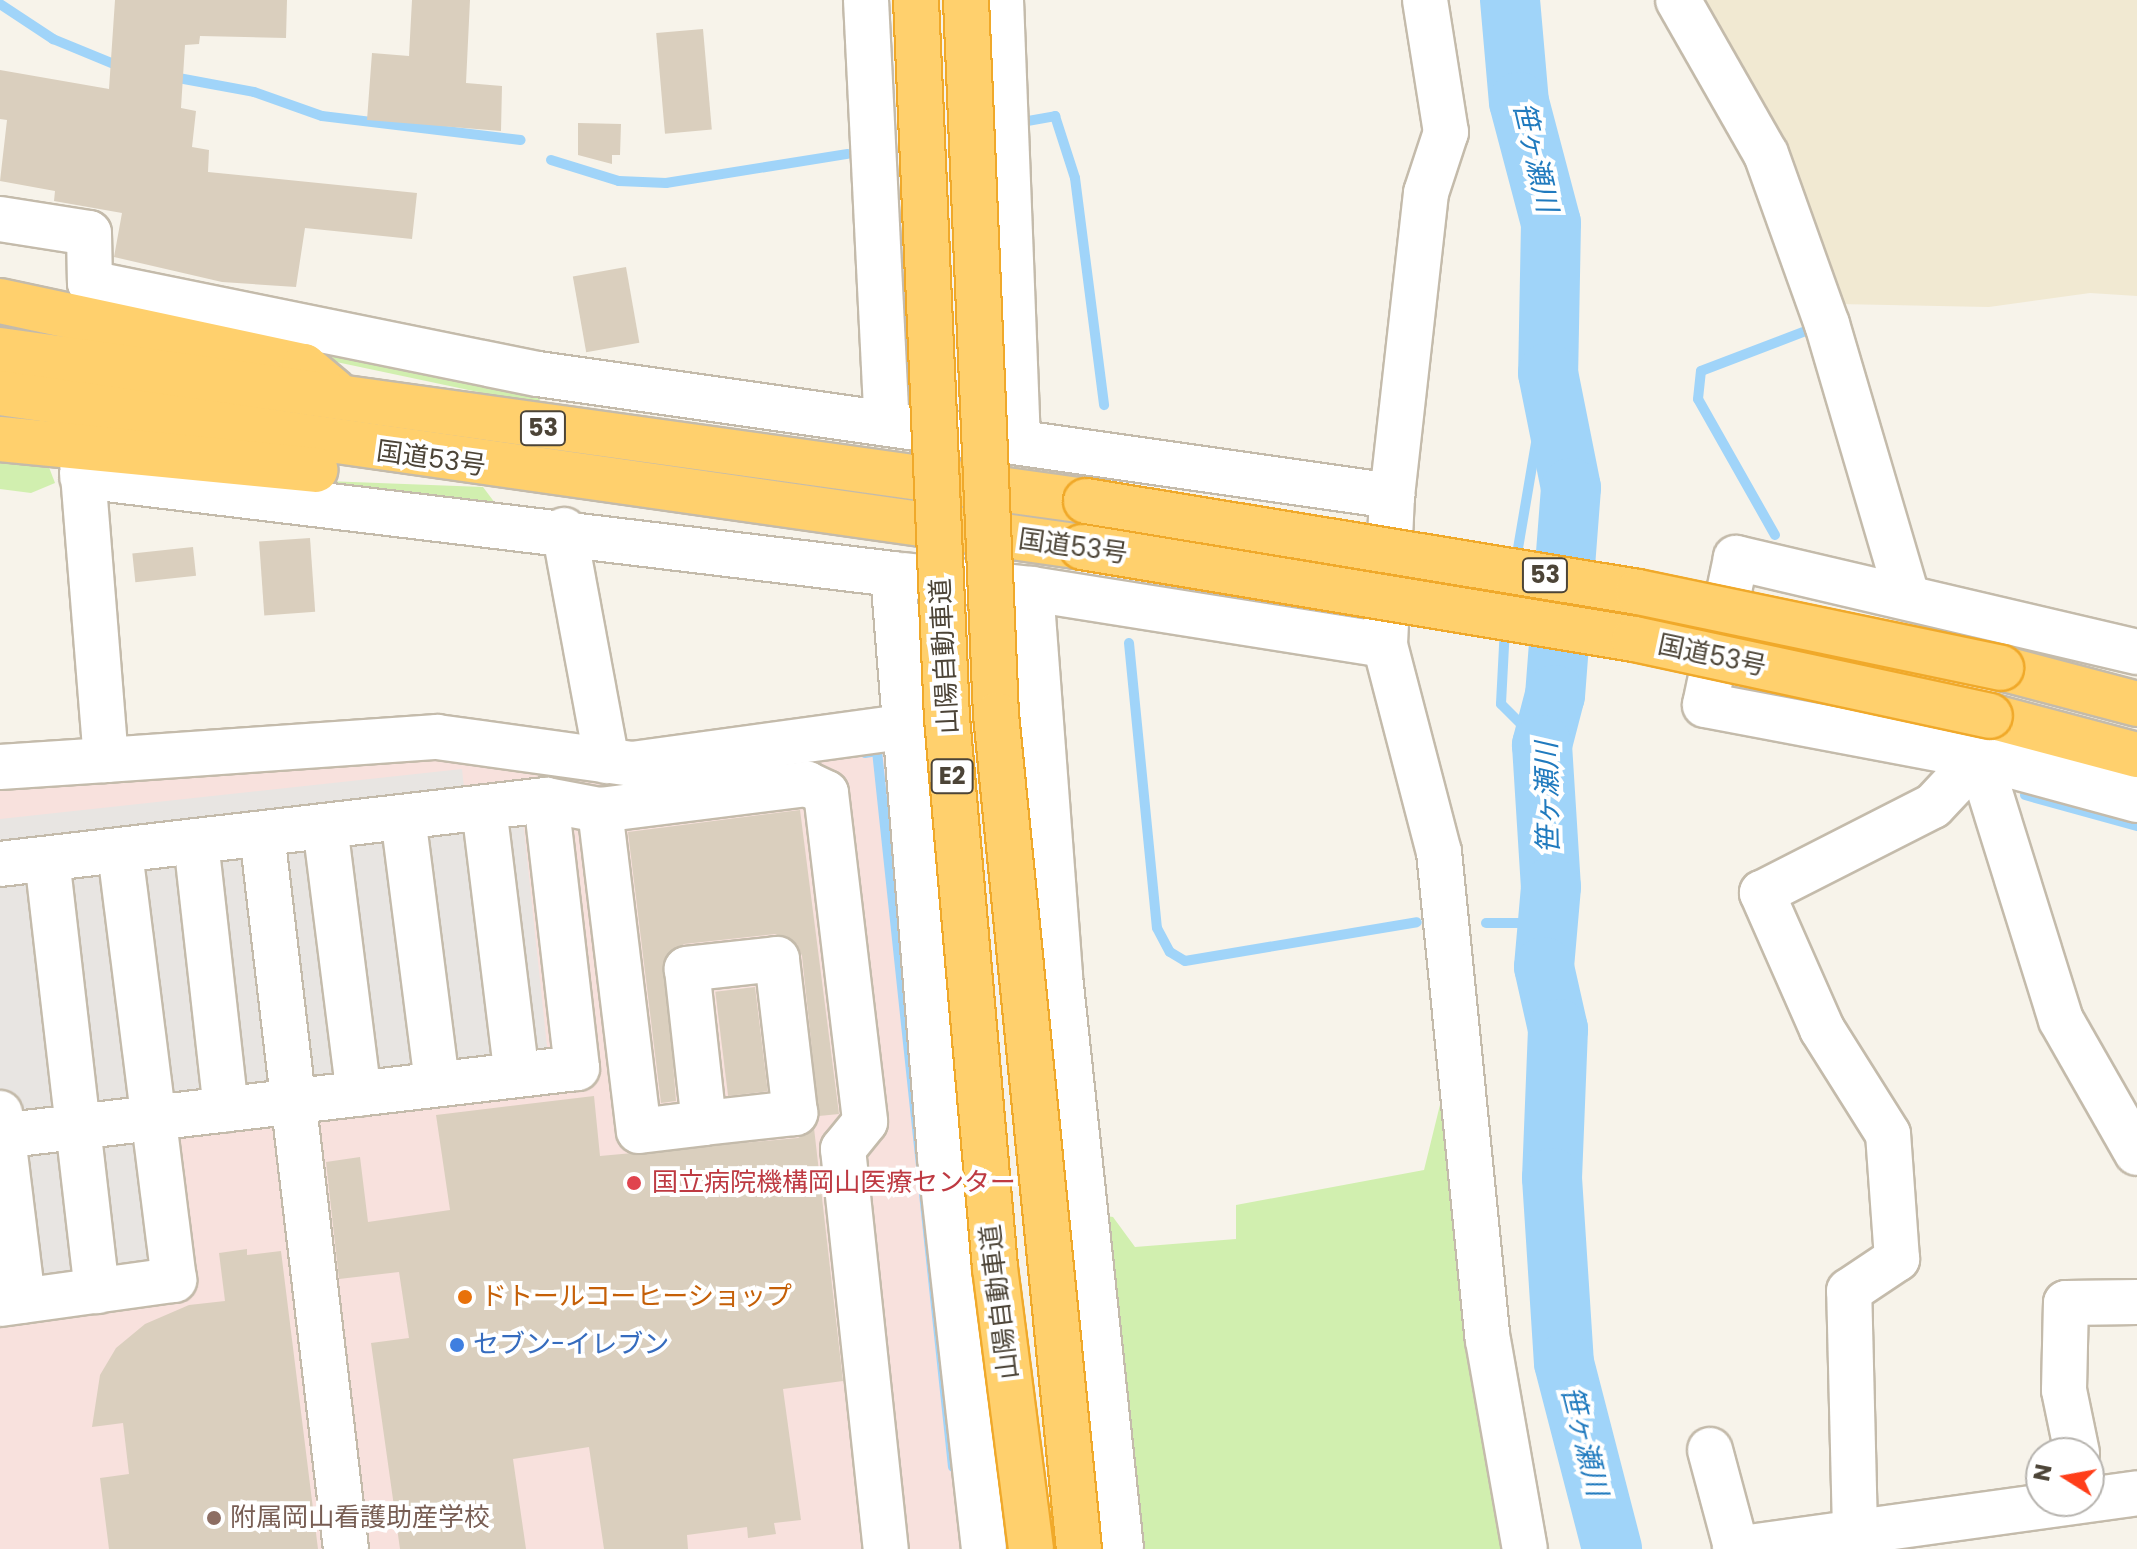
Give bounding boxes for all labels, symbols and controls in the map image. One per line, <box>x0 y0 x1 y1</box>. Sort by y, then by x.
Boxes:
water label: 笹ヶ瀬川 <box>1506 99 1564 215</box>
road number: 53 <box>519 408 567 448</box>
street label: 国道53号 <box>375 436 487 482</box>
street label: 国道53号 <box>1017 524 1129 570</box>
road number: 53 <box>1521 555 1569 595</box>
street label: 山陽自動車道 <box>925 577 965 735</box>
street label: 国道53号 <box>1655 629 1769 683</box>
water label: 笹ヶ瀬川 <box>1530 742 1566 854</box>
road number: E2 <box>930 756 974 796</box>
place label: 国立病院機構岡山医療センター <box>652 1167 1016 1199</box>
marker: 国立病院機構岡山医療センター <box>623 1172 645 1194</box>
street label: 山陽自動車道 <box>975 1223 1025 1381</box>
place label: ドトールコーヒーショップ <box>481 1281 793 1313</box>
marker: ドトールコーヒーショップ <box>456 1288 474 1306</box>
place label: セブン-イレブン <box>473 1329 669 1361</box>
marker: セブン-イレブン <box>448 1336 466 1354</box>
water label: 笹ヶ瀬川 <box>1554 1383 1614 1499</box>
north arrow <box>2025 1437 2105 1517</box>
text: N <box>2026 1462 2060 1484</box>
place label: 附属岡山看護助産学校 <box>230 1502 490 1534</box>
marker: 附属岡山看護助産学校 <box>205 1509 223 1527</box>

